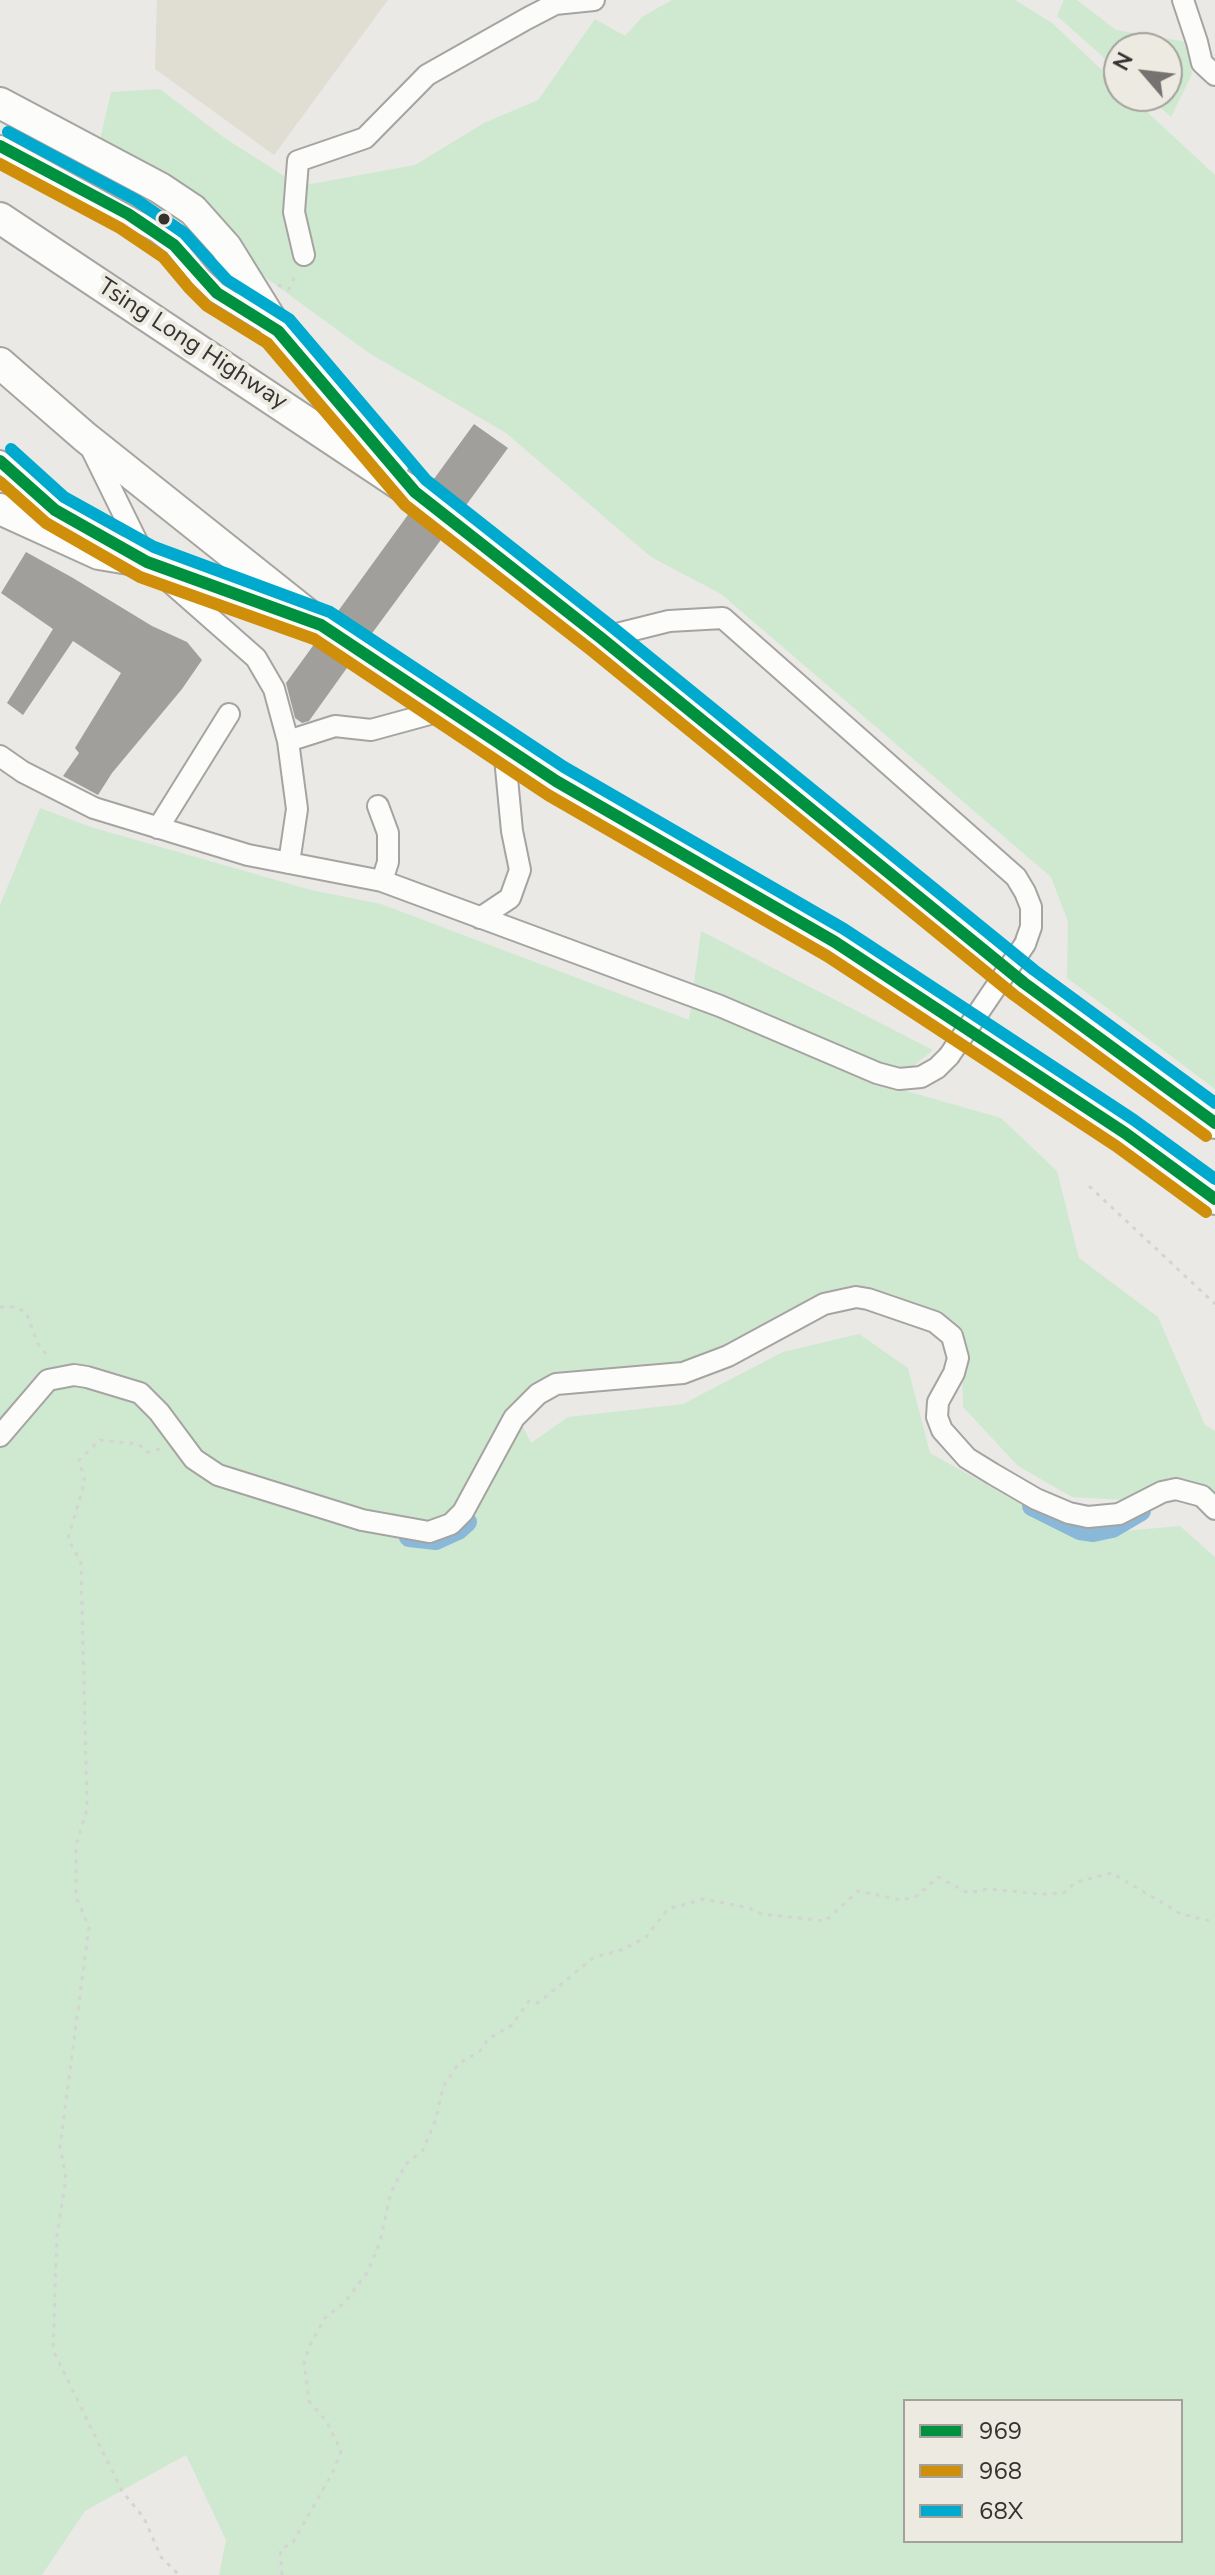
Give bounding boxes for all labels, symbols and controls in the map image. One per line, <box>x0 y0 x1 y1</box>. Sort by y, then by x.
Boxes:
north arrow <box>1103 32 1183 112</box>
text: N <box>1106 47 1141 76</box>
unlabelled marker <box>156 211 172 227</box>
street label: Tsing Long Highway <box>92 273 292 417</box>
legend <box>903 2399 1183 2543</box>
text: 969 <box>979 2415 1022 2447</box>
text: 968 <box>979 2455 1022 2487</box>
text: 68X <box>979 2495 1023 2527</box>

